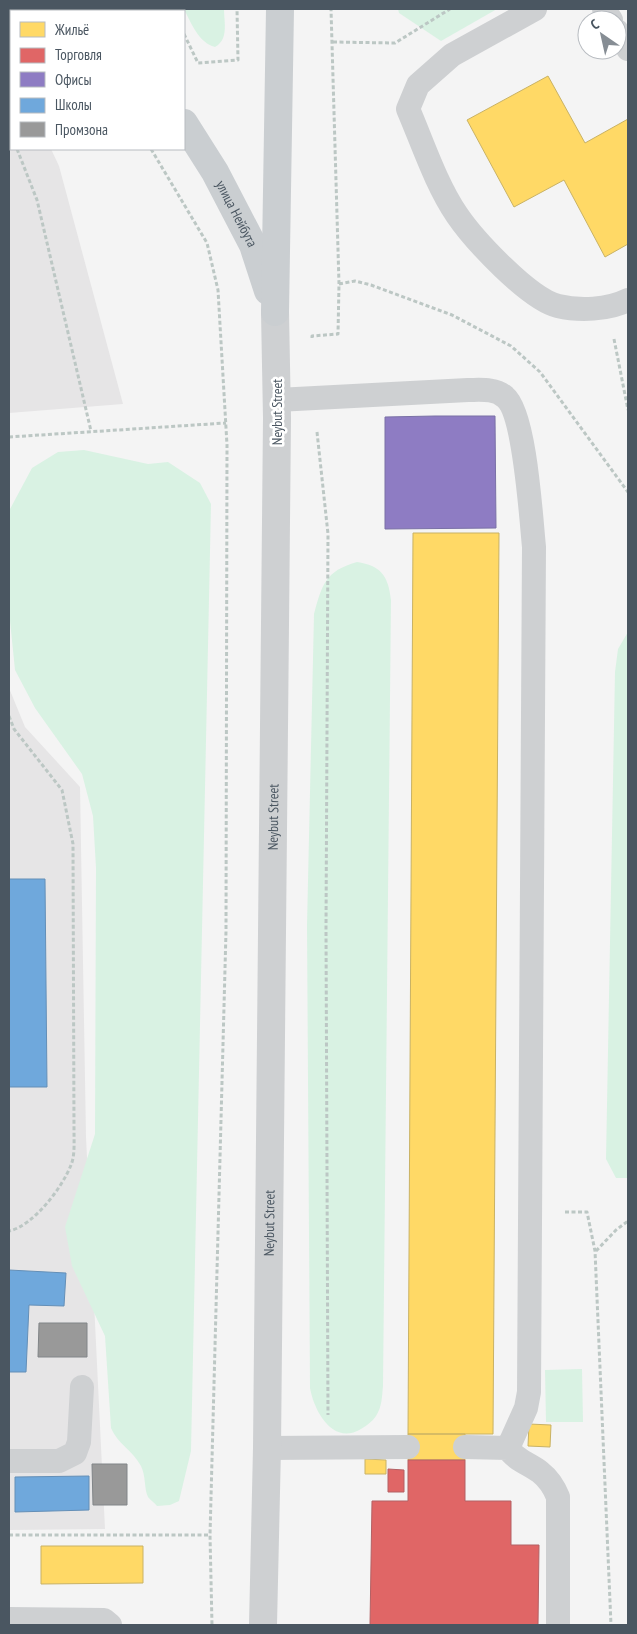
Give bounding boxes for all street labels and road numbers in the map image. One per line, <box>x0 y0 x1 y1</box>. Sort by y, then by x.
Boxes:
street label: улица Нейбута <box>212 177 261 250</box>
street label: Neybut Street <box>268 379 286 445</box>
street label: Neybut Street <box>264 784 282 850</box>
street label: Neybut Street <box>260 1190 279 1256</box>

